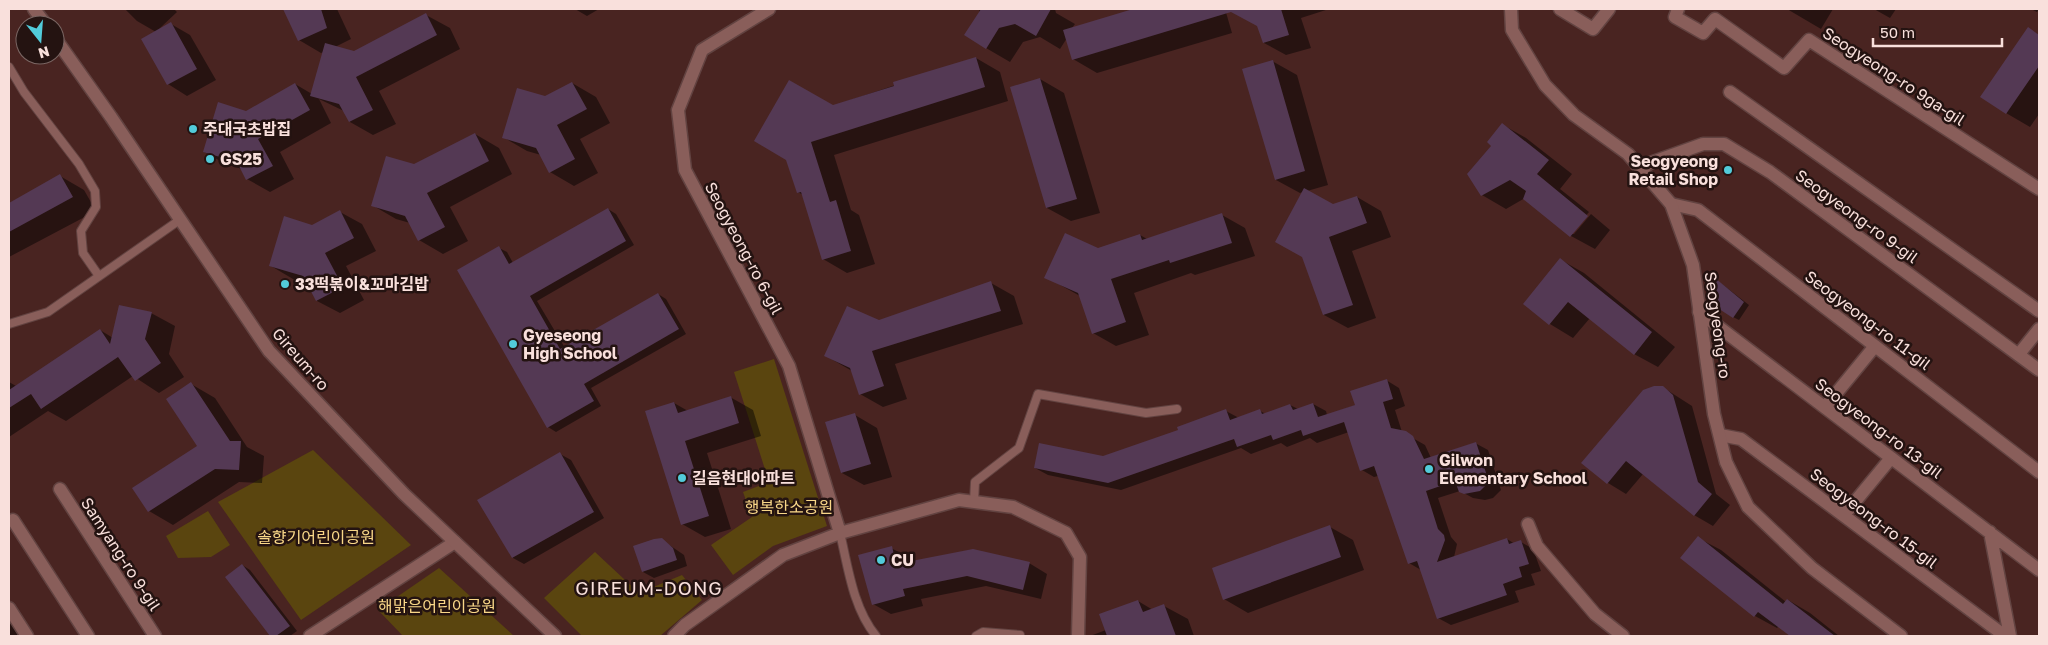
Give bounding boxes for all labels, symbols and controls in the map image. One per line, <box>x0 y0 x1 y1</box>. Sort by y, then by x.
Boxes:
north arrow <box>15 15 65 65</box>
scale bar <box>1873 15 2002 47</box>
street label: Seogyeong-ro 9ga-gil <box>1819 22 1969 130</box>
text: 50 m <box>1880 23 1915 41</box>
text: N <box>36 43 52 63</box>
place label: 주대국초밥집 <box>203 119 291 139</box>
marker: 주대국초밥집 <box>187 123 199 135</box>
place label: GS25 <box>220 149 262 169</box>
place label: Seogyeong Retail Shop <box>1629 151 1718 189</box>
marker: GS25 <box>204 153 216 165</box>
marker: Seogyeong Retail Shop <box>1722 164 1734 176</box>
street label: Seogyeong-ro 9-gil <box>1792 165 1922 267</box>
street label: Seogyeong-ro 6-gil <box>701 178 787 318</box>
street label: Seogyeong-ro 11-gil <box>1801 266 1935 374</box>
street label: Seogyeong-ro <box>1701 270 1735 380</box>
place label: 33떡볶이&꼬마김밥 <box>295 274 429 294</box>
marker: 33떡볶이&꼬마김밥 <box>279 278 291 290</box>
street label: Gireum-ro <box>268 324 334 394</box>
place label: Gyeseong High School <box>523 325 618 363</box>
marker: Gyeseong High School <box>507 338 519 350</box>
street label: Seogyeong-ro 13-gil <box>1811 374 1947 482</box>
place label: Gilwon Elementary School <box>1439 450 1588 488</box>
marker: Gilwon Elementary School <box>1423 463 1435 475</box>
street label: Seogyeong-ro 15-gil <box>1806 464 1942 572</box>
place label: 길음현대아파트 <box>692 468 795 488</box>
marker: 길음현대아파트 <box>676 472 688 484</box>
street label: Samyang-ro 9-gil <box>77 494 165 614</box>
park label: 행복한소공원 <box>745 497 833 517</box>
park label: 솔향기어린이공원 <box>257 527 375 547</box>
place label: CU <box>891 550 914 570</box>
marker: CU <box>875 554 887 566</box>
district label: GIREUM-DONG <box>575 576 723 599</box>
park label: 해맑은어린이공원 <box>378 596 496 616</box>

